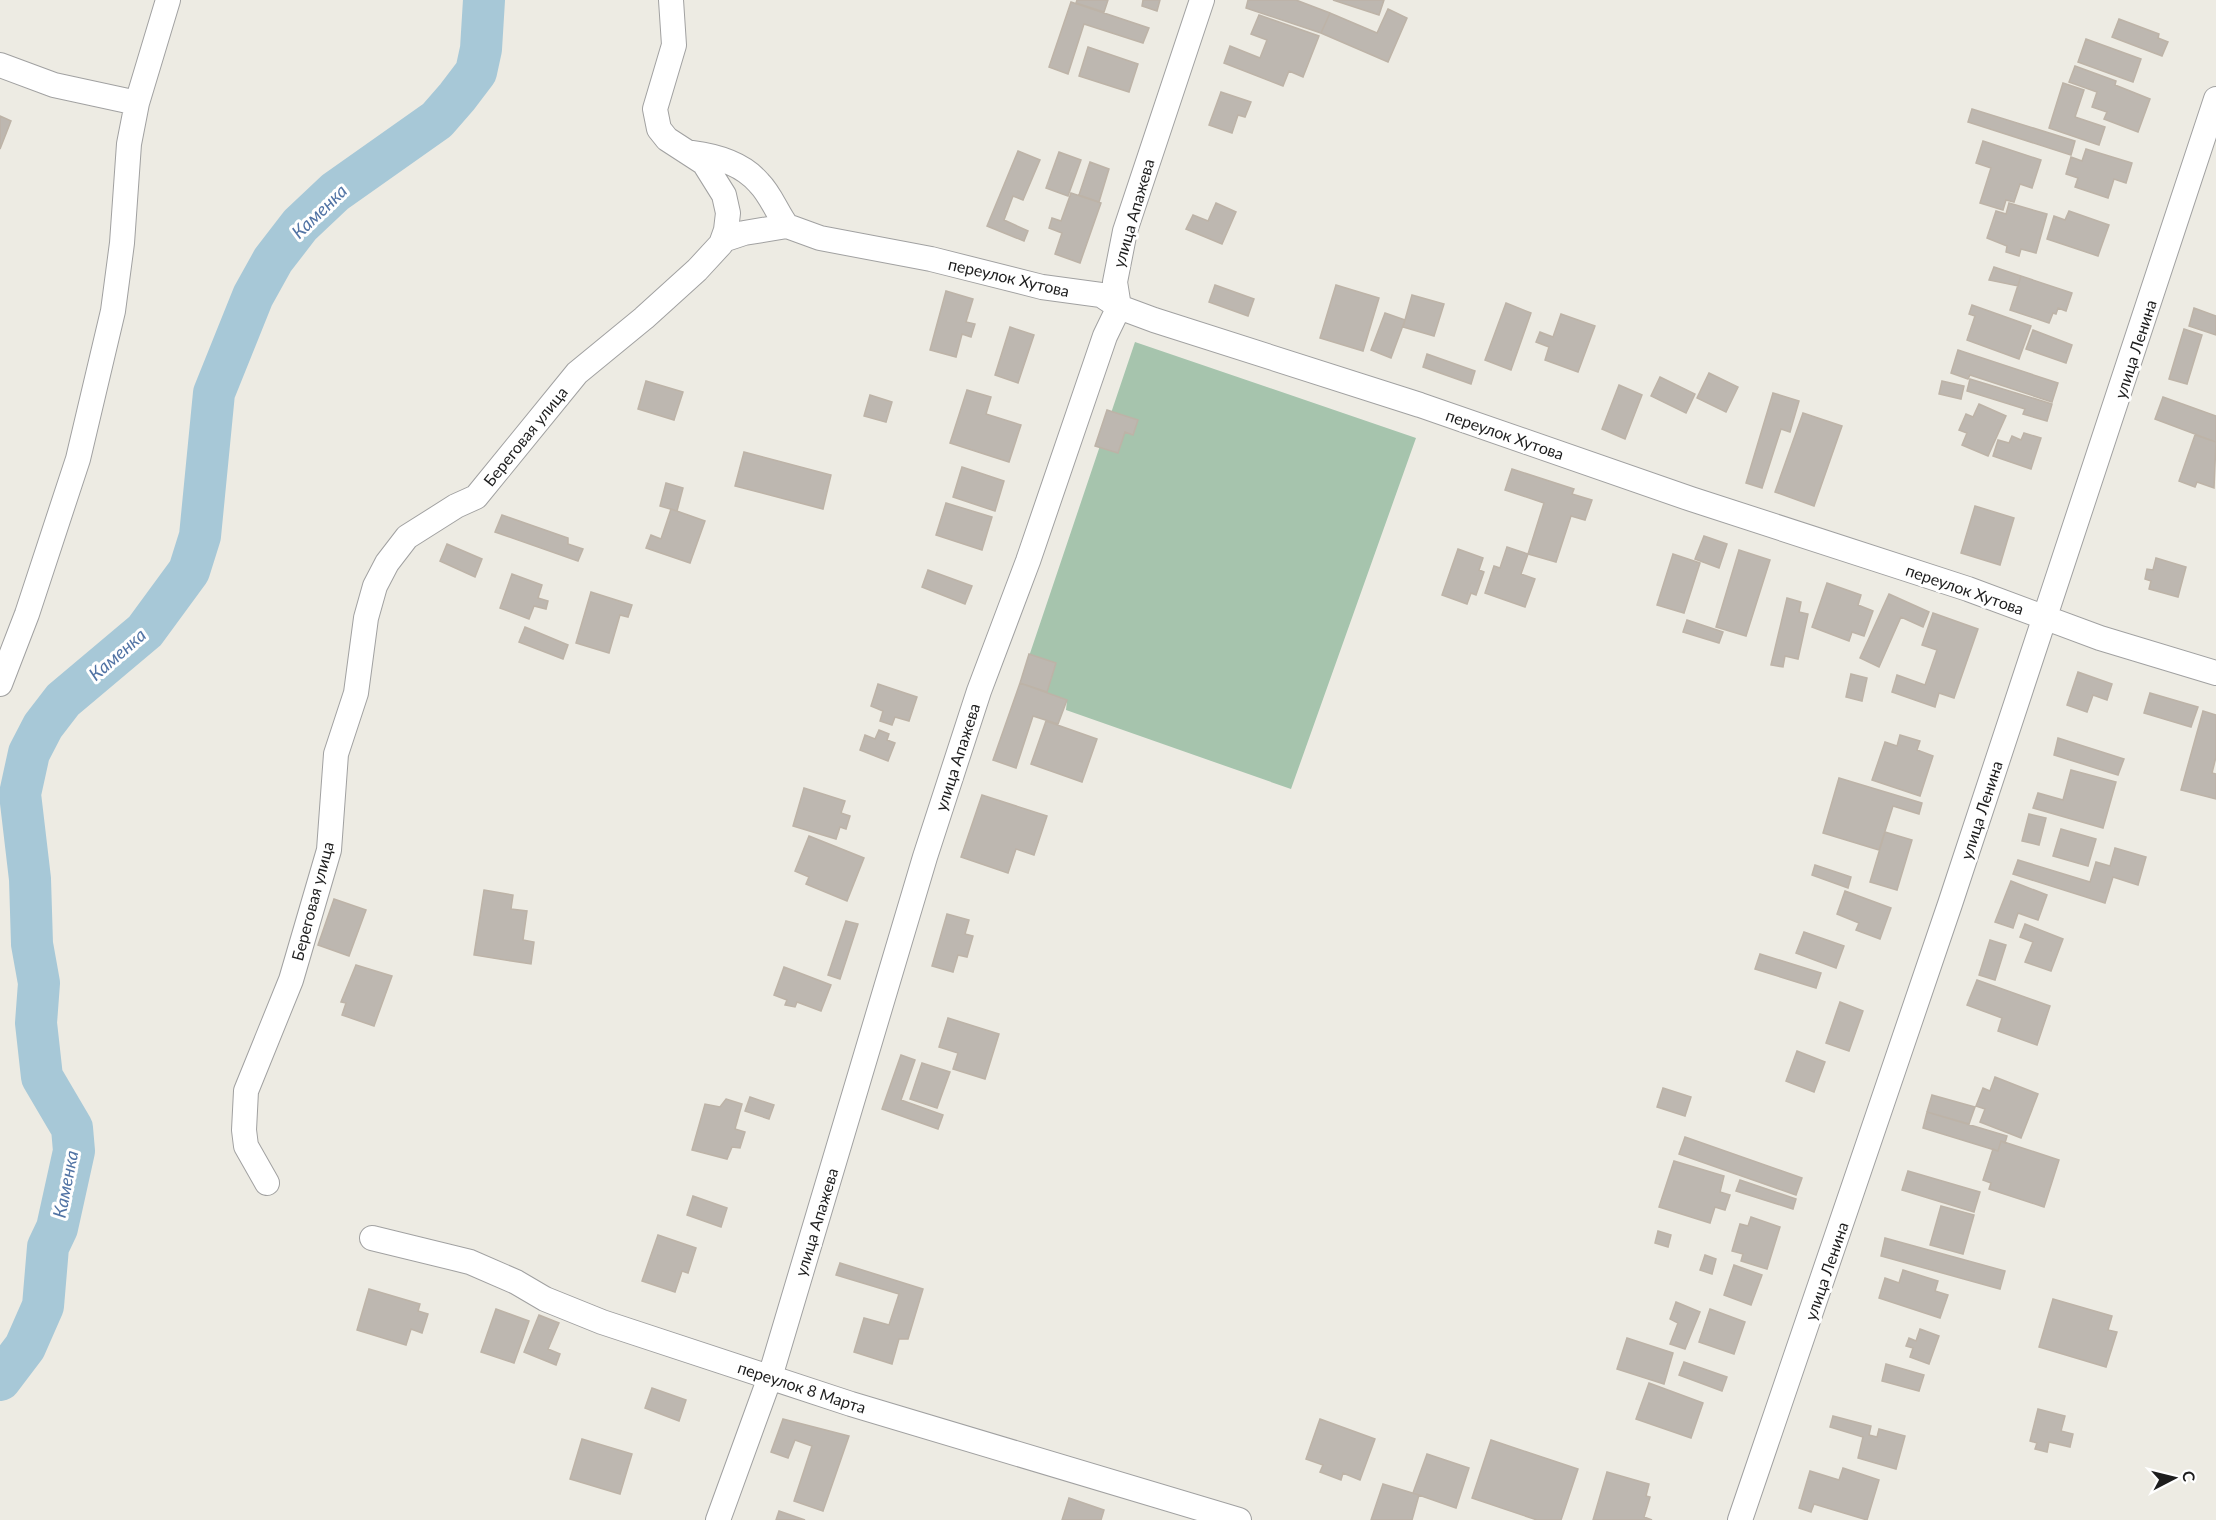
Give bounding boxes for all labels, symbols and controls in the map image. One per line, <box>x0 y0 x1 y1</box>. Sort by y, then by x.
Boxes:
street label: улица Апажева <box>1108 156 1158 270</box>
water label: Каменка <box>287 179 351 243</box>
street label: переулок Хутова <box>947 254 1071 300</box>
street label: улица Ленина <box>2110 297 2160 401</box>
street label: Береговая улица <box>479 382 571 490</box>
street label: переулок Хутова <box>1443 405 1567 463</box>
street label: переулок Хутова <box>1903 560 2027 618</box>
water label: Каменка <box>84 623 150 685</box>
street label: улица Апажева <box>931 701 983 813</box>
street label: улица Ленина <box>1956 758 2006 862</box>
street label: Береговая улица <box>287 839 337 963</box>
water label: Каменка <box>48 1148 82 1220</box>
street label: улица Апажева <box>791 1166 841 1278</box>
street label: улица Ленина <box>1800 1219 1852 1323</box>
street label: переулок 8 Марта <box>736 1357 868 1417</box>
north arrow <box>2144 1448 2204 1508</box>
text: С <box>2179 1470 2200 1483</box>

